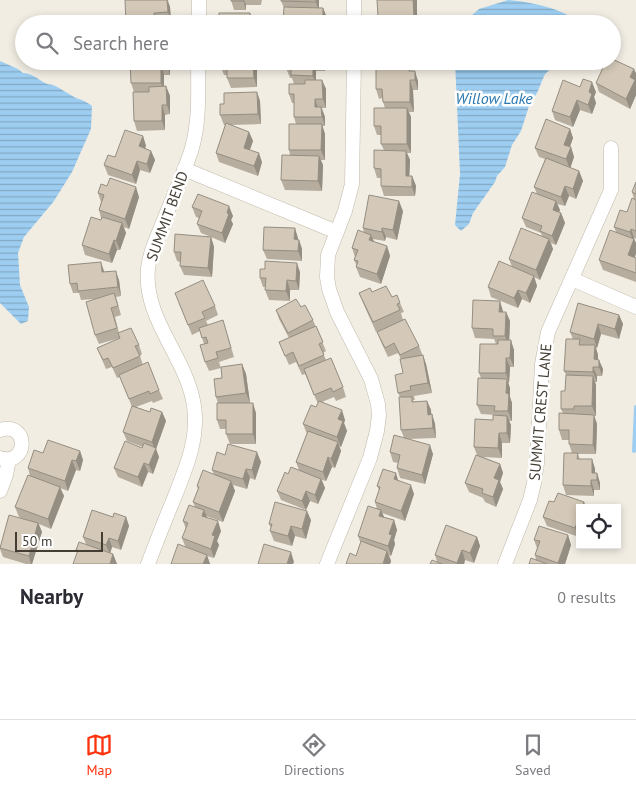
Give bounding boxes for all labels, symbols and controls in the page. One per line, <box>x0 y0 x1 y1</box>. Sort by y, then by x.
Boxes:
search box <box>15 15 621 70</box>
icon: search <box>33 29 61 57</box>
text: Search here <box>73 31 169 55</box>
water label: Willow Lake <box>455 88 533 108</box>
street label: SUMMIT BEND <box>142 168 192 264</box>
street label: SUMMIT CREST LANE <box>525 343 555 481</box>
map controls <box>576 504 621 549</box>
button: locate <box>576 504 621 549</box>
scale bar <box>15 529 102 552</box>
text: 50 m <box>22 532 52 550</box>
text: Nearby <box>20 583 83 610</box>
text: 0 results <box>557 587 616 607</box>
tab: Map <box>85 731 113 779</box>
tab: Directions <box>284 731 344 779</box>
tab: Saved <box>515 731 551 779</box>

